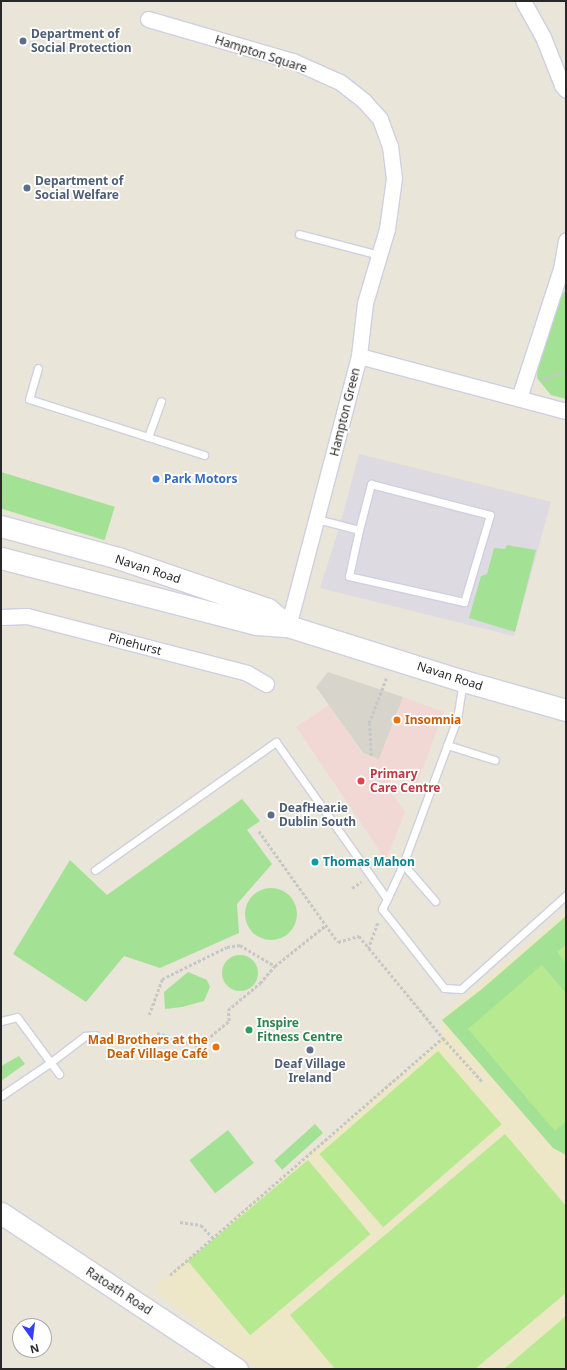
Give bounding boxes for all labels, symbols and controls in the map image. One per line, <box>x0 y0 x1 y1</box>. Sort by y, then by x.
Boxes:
place label: Department of Social Protection <box>31 27 132 55</box>
street label: Hampton Square <box>213 32 309 76</box>
marker: Department of Social Protection <box>18 36 28 46</box>
place label: Department of Social Welfare <box>35 174 123 202</box>
marker: Department of Social Welfare <box>22 183 32 193</box>
street label: Hampton Green <box>327 366 363 458</box>
place label: Park Motors <box>164 472 237 486</box>
marker: Park Motors <box>151 474 161 484</box>
street label: Navan Road <box>113 552 183 586</box>
street label: Pinehurst <box>107 630 163 658</box>
street label: Navan Road <box>415 659 485 693</box>
place label: Insomnia <box>405 713 461 727</box>
marker: Insomnia <box>392 715 402 725</box>
place label: Primary Care Centre <box>370 767 440 795</box>
marker: Primary Care Centre <box>355 775 367 787</box>
place label: DeafHear.ie Dublin South <box>279 801 356 829</box>
marker: DeafHear.ie Dublin South <box>266 810 276 820</box>
place label: Thomas Mahon <box>323 855 415 869</box>
marker: Thomas Mahon <box>310 857 320 867</box>
place label: Inspire Fitness Centre <box>257 1016 343 1044</box>
marker: Inspire Fitness Centre <box>244 1025 254 1035</box>
place label: Mad Brothers at the Deaf Village Café <box>88 1033 208 1061</box>
marker: Mad Brothers at the Deaf Village Café <box>211 1042 221 1052</box>
marker: Deaf Village Ireland <box>305 1045 315 1055</box>
place label: Deaf Village Ireland <box>274 1057 346 1085</box>
street label: Ratoath Road <box>83 1264 155 1318</box>
north arrow <box>12 1318 52 1358</box>
text: N <box>29 1341 41 1358</box>

